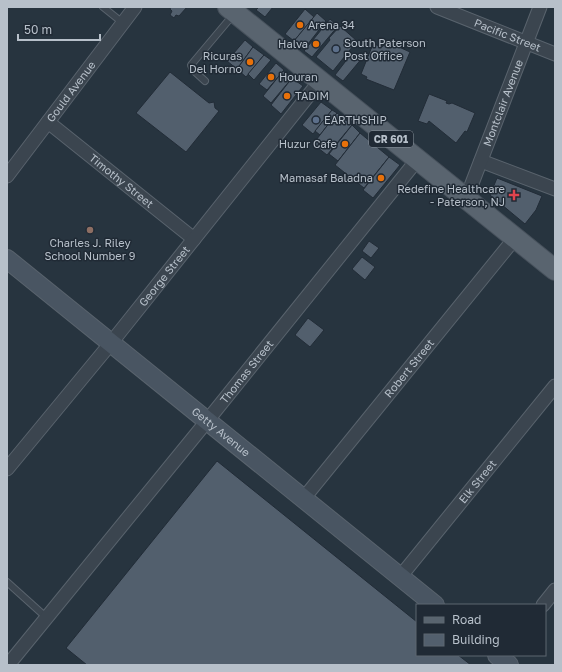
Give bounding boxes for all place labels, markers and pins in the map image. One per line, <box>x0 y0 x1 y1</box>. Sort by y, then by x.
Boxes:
place label: Arena 34 <box>308 18 355 31</box>
marker: Arena 34 <box>295 20 305 30</box>
place label: South Paterson Post Office <box>344 36 426 62</box>
place label: Halva <box>278 37 308 50</box>
marker: Halva <box>311 39 321 49</box>
marker: South Paterson Post Office <box>331 44 341 54</box>
place label: Ricuras Del Horno <box>189 49 242 75</box>
marker: Ricuras Del Horno <box>245 57 255 67</box>
place label: Houran <box>279 70 318 83</box>
marker: Houran <box>266 72 276 82</box>
place label: TADIM <box>295 89 329 102</box>
marker: TADIM <box>282 91 292 101</box>
place label: EARTHSHIP <box>324 113 387 126</box>
marker: EARTHSHIP <box>311 115 321 125</box>
place label: Huzur Cafe <box>279 137 337 150</box>
marker: Huzur Cafe <box>340 139 350 149</box>
place label: Mamasaf Baladna <box>280 171 373 184</box>
marker: Mamasaf Baladna <box>376 173 386 183</box>
place label: Redefine Healthcare - Paterson, NJ <box>397 182 505 208</box>
marker: Redefine Healthcare - Paterson, NJ <box>508 189 520 201</box>
marker: Charles J. Riley School Number 9 <box>85 225 95 235</box>
place label: Charles J. Riley School Number 9 <box>45 236 135 262</box>

